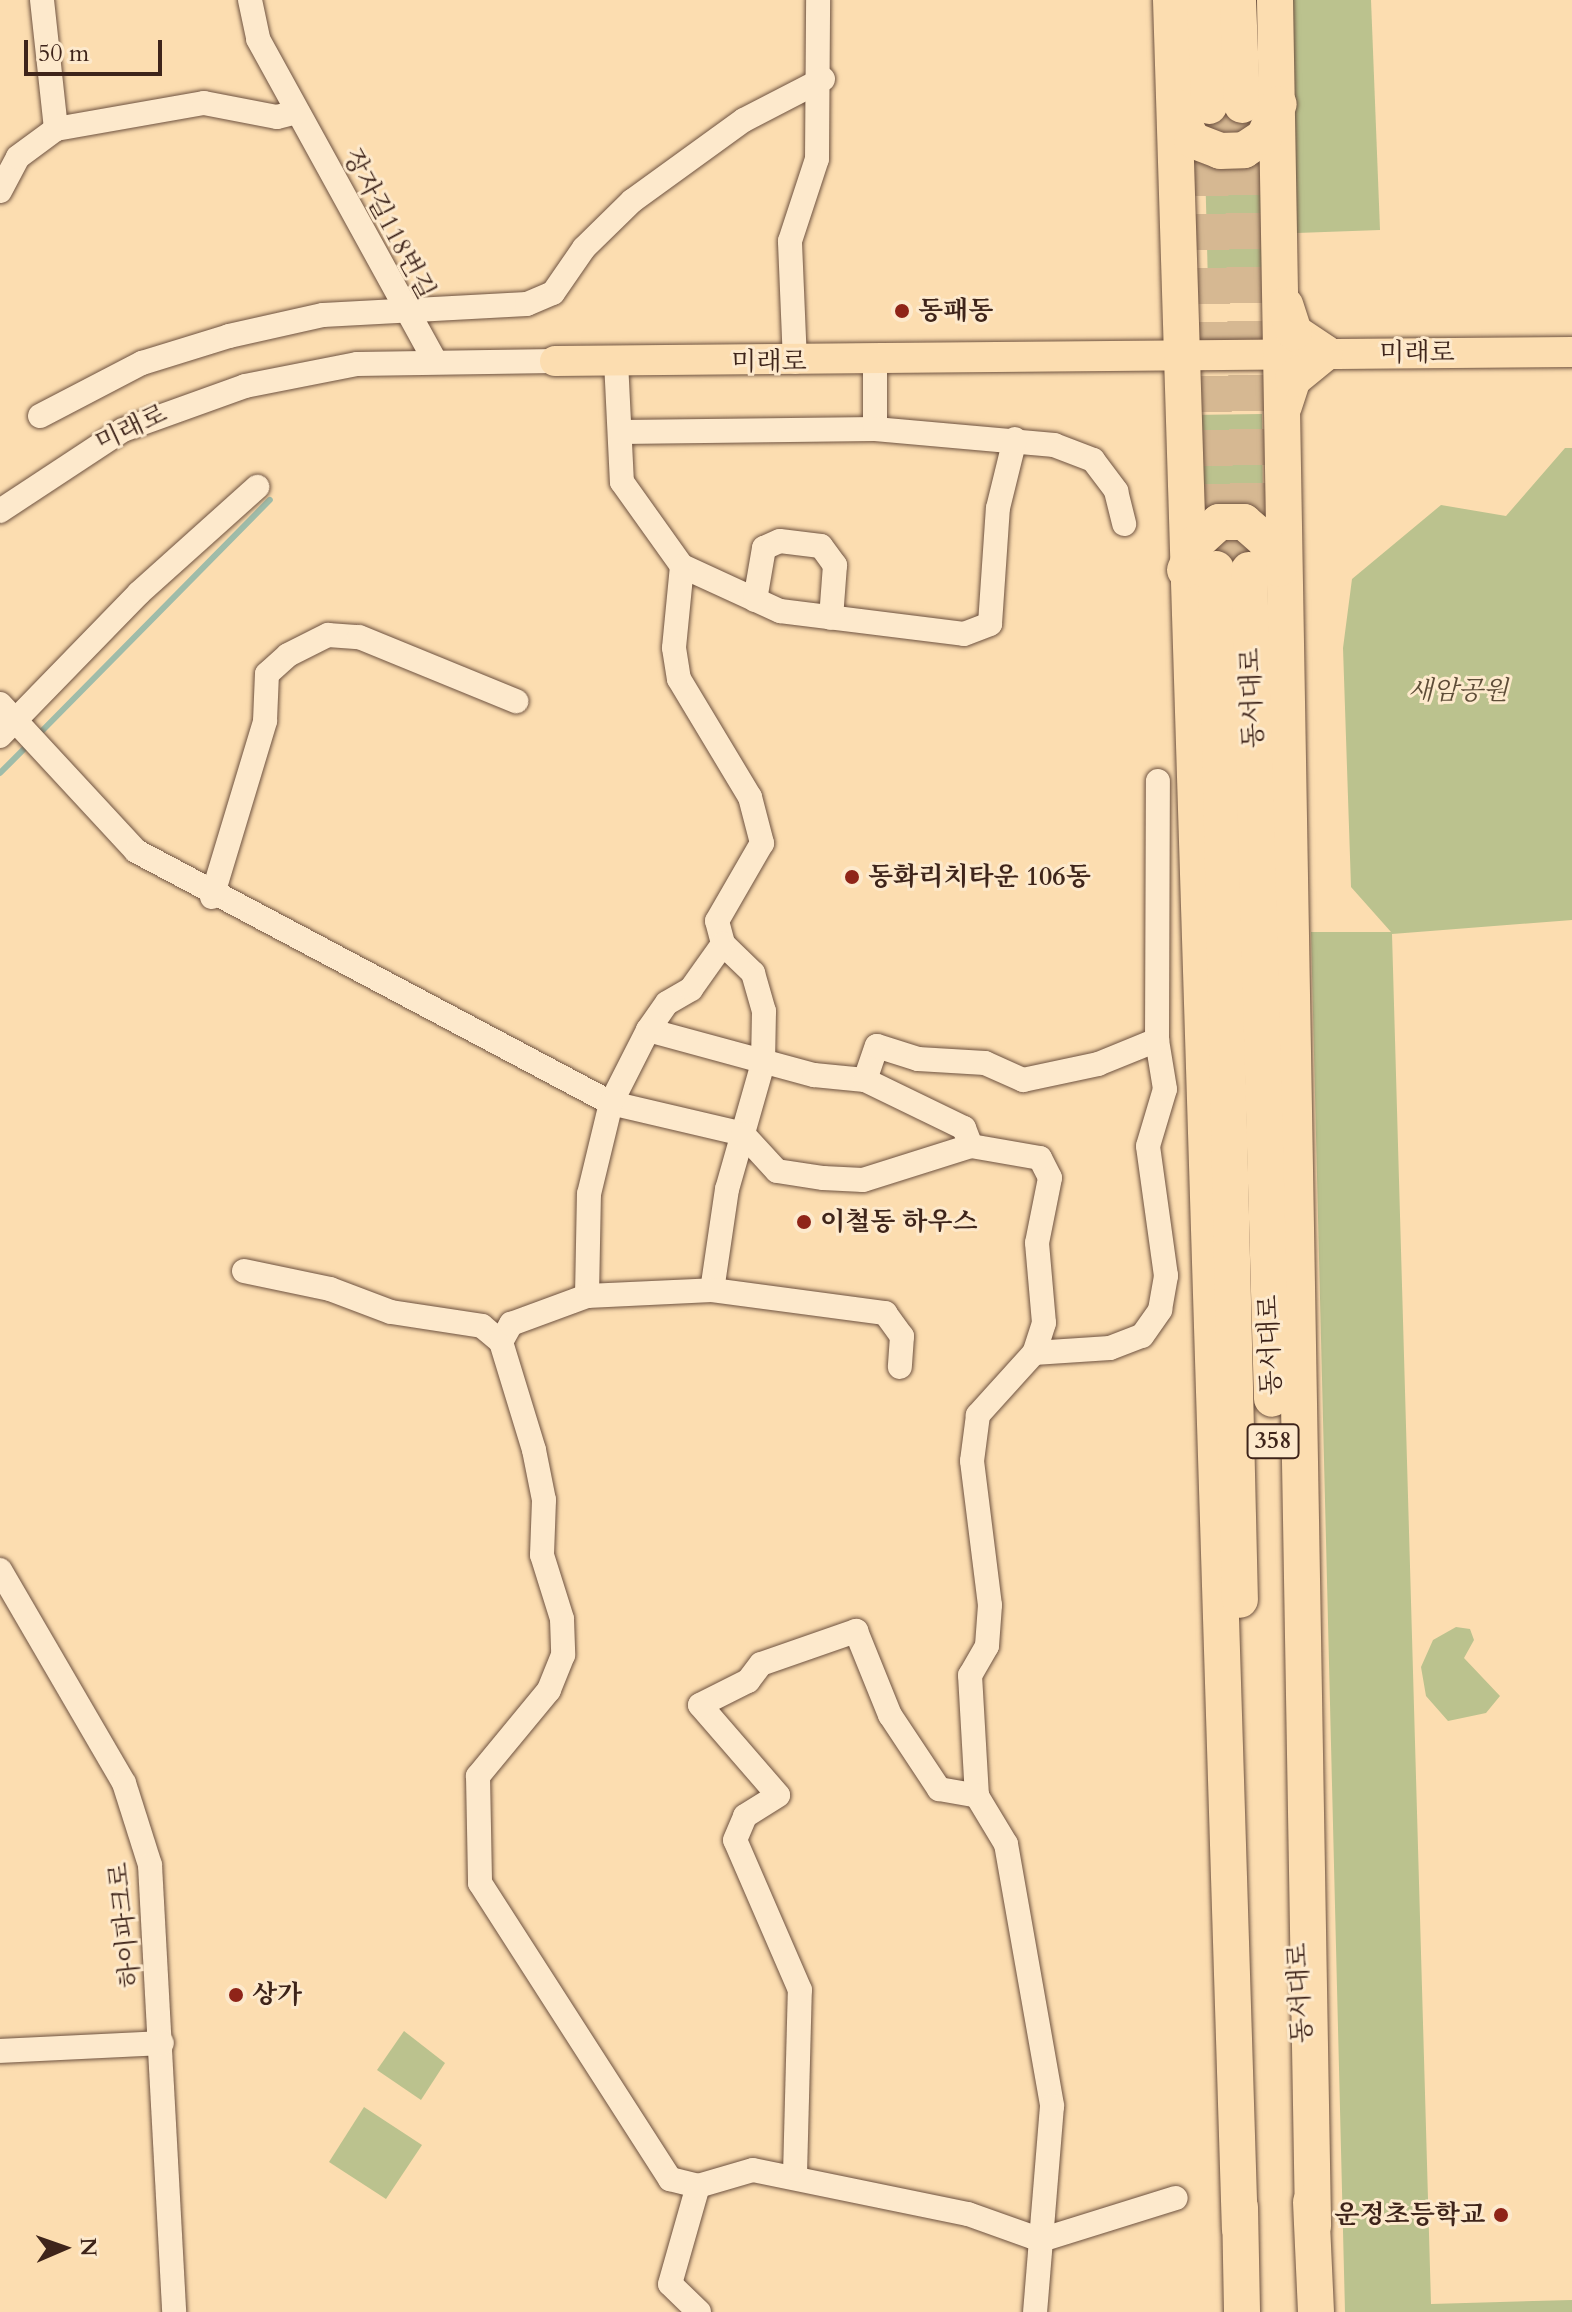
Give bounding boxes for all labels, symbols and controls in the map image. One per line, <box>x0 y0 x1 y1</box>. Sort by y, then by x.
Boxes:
scale bar <box>28 24 166 74</box>
text: 50 m <box>38 37 89 70</box>
street label: 장자길118번길 <box>336 144 442 304</box>
place label: 동패동 <box>918 295 993 327</box>
marker: 동패동 <box>893 302 911 320</box>
street label: 미래로 <box>1379 337 1455 369</box>
street label: 미래로 <box>731 346 807 378</box>
street label: 미래로 <box>90 398 172 458</box>
street label: 동서대로 <box>1235 647 1269 749</box>
park label: 새암공원 <box>1408 675 1508 707</box>
place label: 동화리치타운 106동 <box>868 861 1091 893</box>
marker: 동화리치타운 106동 <box>843 868 861 886</box>
place label: 이철동 하우스 <box>820 1206 978 1238</box>
marker: 이철동 하우스 <box>795 1213 813 1231</box>
street label: 동서대로 <box>1253 1294 1287 1396</box>
road number: 358 <box>1245 1421 1301 1461</box>
street label: 하이파크로 <box>103 1861 147 1989</box>
street label: 동서대로 <box>1282 1942 1318 2044</box>
place label: 상가 <box>252 1979 302 2011</box>
marker: 상가 <box>227 1986 245 2004</box>
place label: 운정초등학교 <box>1334 2199 1485 2231</box>
marker: 운정초등학교 <box>1492 2206 1510 2224</box>
north arrow <box>24 2208 104 2288</box>
text: N <box>73 2237 103 2257</box>

